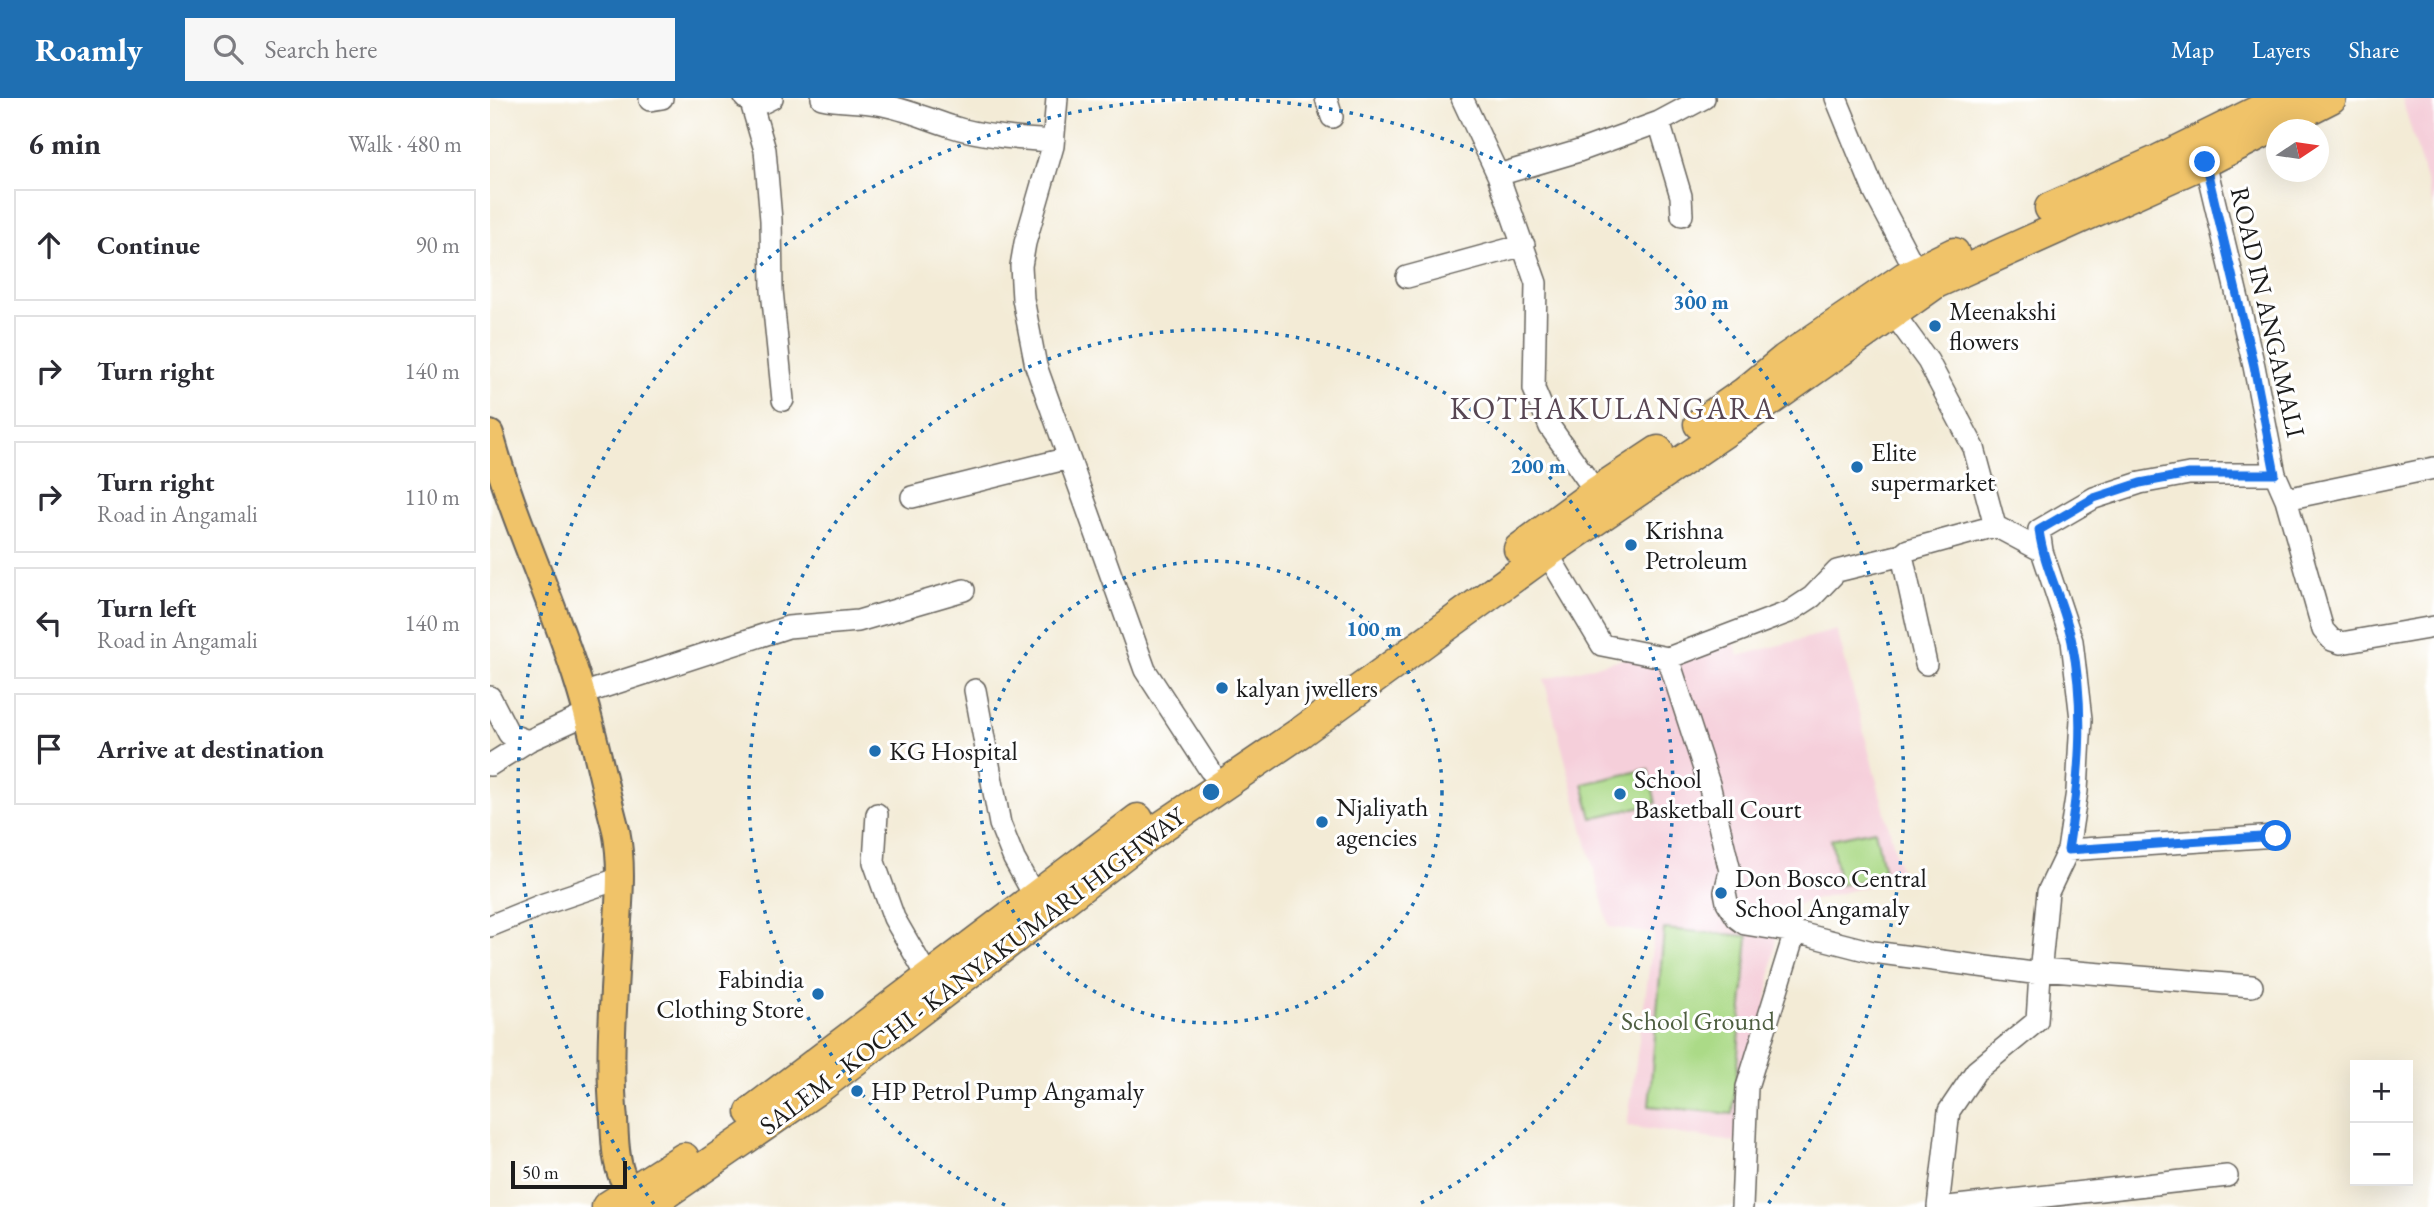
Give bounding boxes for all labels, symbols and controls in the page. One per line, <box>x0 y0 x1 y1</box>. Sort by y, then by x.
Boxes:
search box <box>185 18 675 81</box>
text: Roamly <box>35 28 143 71</box>
icon: search <box>209 30 247 68</box>
text: Search here <box>265 32 377 66</box>
text: Map <box>2171 34 2214 65</box>
text: Layers <box>2252 34 2311 65</box>
text: Share <box>2349 34 2399 65</box>
north arrow <box>2266 119 2329 182</box>
text: 6 min <box>28 124 101 163</box>
text: Walk · 480 m <box>348 129 462 159</box>
route end <box>2189 146 2220 177</box>
street label: ROAD IN ANGAMALI <box>2223 183 2313 441</box>
icon: ahead <box>30 226 68 264</box>
text: Continue <box>97 228 200 262</box>
text: 90 m <box>415 230 460 260</box>
text: 300 m <box>1673 288 1729 315</box>
place label: Meenakshi flowers <box>1949 294 2056 358</box>
marker: Meenakshi flowers <box>1927 318 1943 334</box>
icon: right <box>30 352 68 390</box>
text: Turn right <box>97 354 215 388</box>
text: 140 m <box>404 356 460 386</box>
district label: KOTHAKULANGARA <box>1450 389 1776 428</box>
place label: Elite supermarket <box>1871 435 1995 499</box>
text: 200 m <box>1510 452 1566 479</box>
marker: Elite supermarket <box>1849 459 1865 475</box>
text: Turn right <box>97 465 215 499</box>
icon: right <box>30 478 68 516</box>
text: 110 m <box>404 482 460 512</box>
text: Road in Angamali <box>97 499 258 529</box>
place label: Krishna Petroleum <box>1645 513 1748 577</box>
marker: Krishna Petroleum <box>1623 537 1639 553</box>
text: Turn left <box>97 591 196 625</box>
icon: left <box>30 604 68 642</box>
text: 140 m <box>404 608 460 638</box>
text: 100 m <box>1346 615 1402 642</box>
text: Road in Angamali <box>97 625 258 655</box>
place label: kalyan jwellers <box>1236 671 1378 705</box>
marker: kalyan jwellers <box>1214 680 1230 696</box>
icon: arrive <box>30 730 68 768</box>
text: Arrive at destination <box>97 732 324 766</box>
place label: KG Hospital <box>889 734 1018 768</box>
marker: KG Hospital <box>867 743 883 759</box>
place label: School Basketball Court <box>1634 762 1801 826</box>
centre of rings <box>1199 780 1223 804</box>
marker: School Basketball Court <box>1612 786 1628 802</box>
place label: Njaliyath agencies <box>1336 790 1428 854</box>
street label: SALEM - KOCHI - KANYAKUMARI HIGHWAY <box>752 798 1193 1142</box>
marker: Njaliyath agencies <box>1314 814 1330 830</box>
route start <box>2260 820 2291 851</box>
place label: Don Bosco Central School Angamaly <box>1735 861 1927 925</box>
marker: Don Bosco Central School Angamaly <box>1713 885 1729 901</box>
place label: Fabindia Clothing Store <box>656 962 805 1026</box>
marker: Fabindia Clothing Store <box>810 986 826 1002</box>
park label: School Ground <box>1621 1004 1776 1038</box>
map controls <box>2350 1060 2413 1186</box>
button: + <box>2350 1060 2413 1123</box>
place label: HP Petrol Pump Angamaly <box>871 1074 1145 1108</box>
marker: HP Petrol Pump Angamaly <box>849 1083 865 1099</box>
button: − <box>2350 1123 2413 1186</box>
scale bar <box>511 1158 626 1190</box>
text: 50 m <box>522 1160 559 1185</box>

